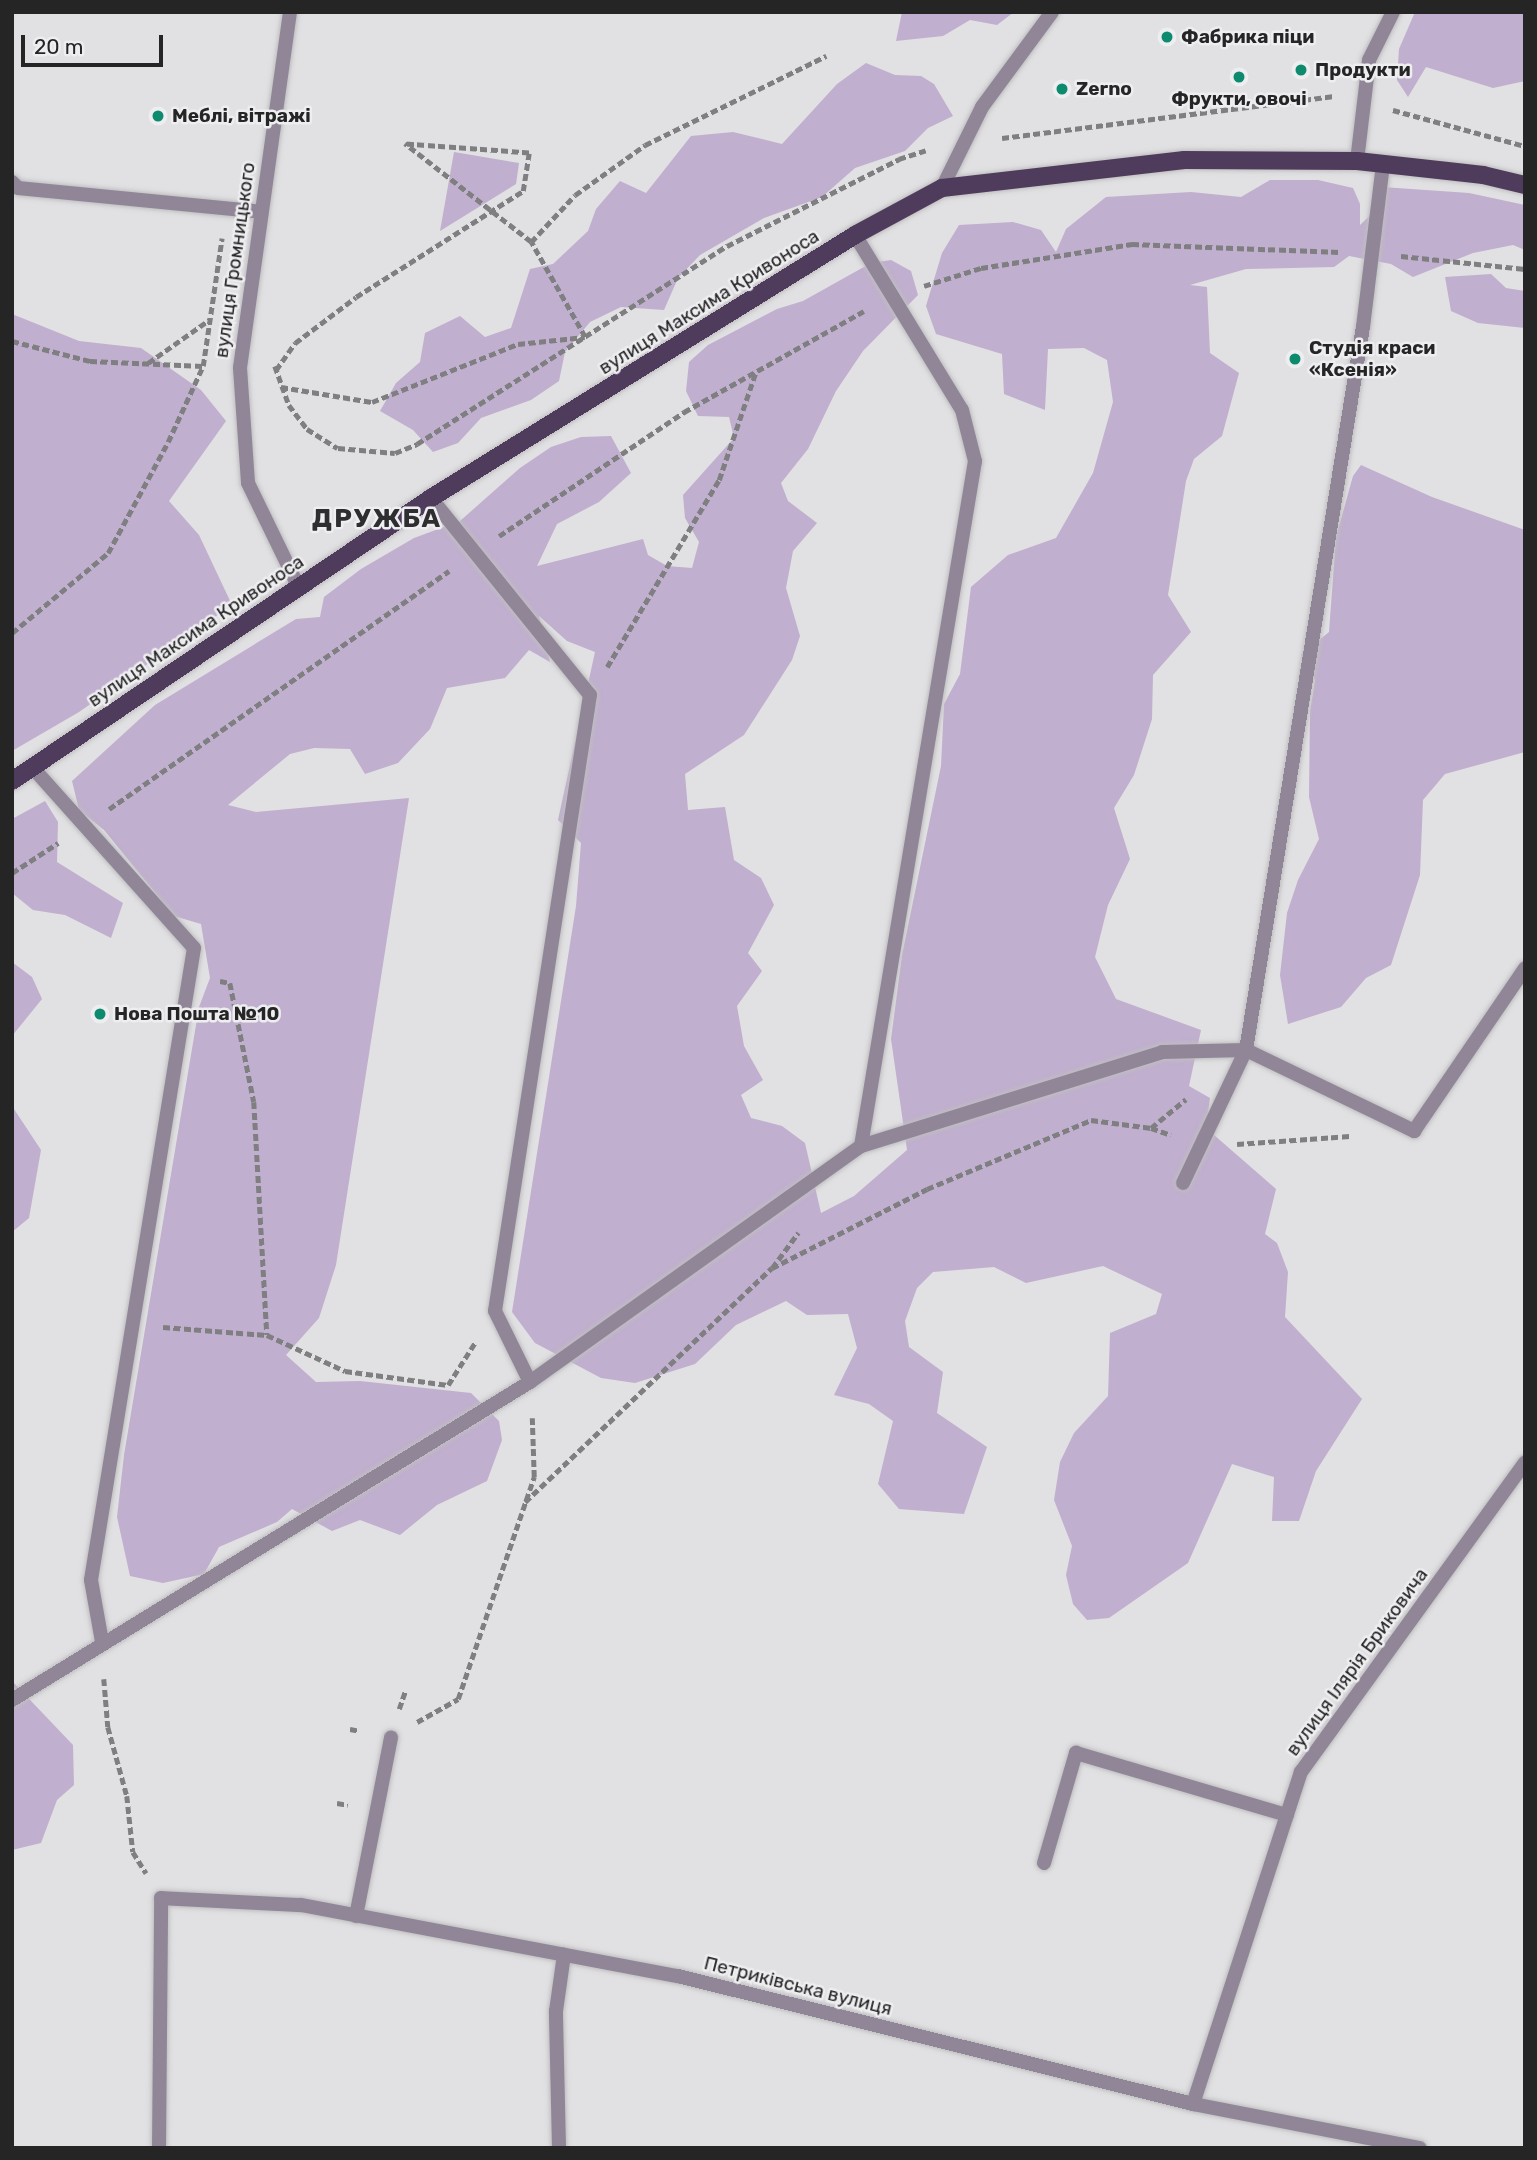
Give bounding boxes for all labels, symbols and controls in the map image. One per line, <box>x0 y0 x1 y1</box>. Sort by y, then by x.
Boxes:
scale bar <box>24 21 166 65</box>
place label: Фабрика піци <box>1181 26 1314 48</box>
marker: Фабрика піци <box>1159 29 1175 45</box>
text: 20 m <box>34 34 83 59</box>
place label: Продукти <box>1315 59 1411 81</box>
marker: Продукти <box>1293 62 1309 78</box>
marker: Фрукти, овочі <box>1231 69 1247 85</box>
place label: Zerno <box>1076 78 1132 100</box>
marker: Zerno <box>1054 81 1070 97</box>
place label: Фрукти, овочі <box>1171 88 1307 110</box>
place label: Меблі, вітражі <box>172 105 311 127</box>
marker: Меблі, вітражі <box>150 108 166 124</box>
street label: вулиця Громницького <box>210 161 260 359</box>
street label: вулиця Максима Кривоноса <box>595 225 823 379</box>
place label: Студія краси «Ксенія» <box>1309 337 1435 381</box>
marker: Студія краси «Ксенія» <box>1287 351 1303 367</box>
district label: ДРУЖБА <box>313 503 441 535</box>
street label: вулиця Максима Кривоноса <box>84 550 308 712</box>
place label: Нова Пошта №10 <box>114 1003 279 1025</box>
marker: Нова Пошта №10 <box>92 1006 108 1022</box>
street label: вулиця Ілярія Бриковича <box>1281 1564 1433 1760</box>
street label: Петриківська вулиця <box>702 1952 894 2020</box>

